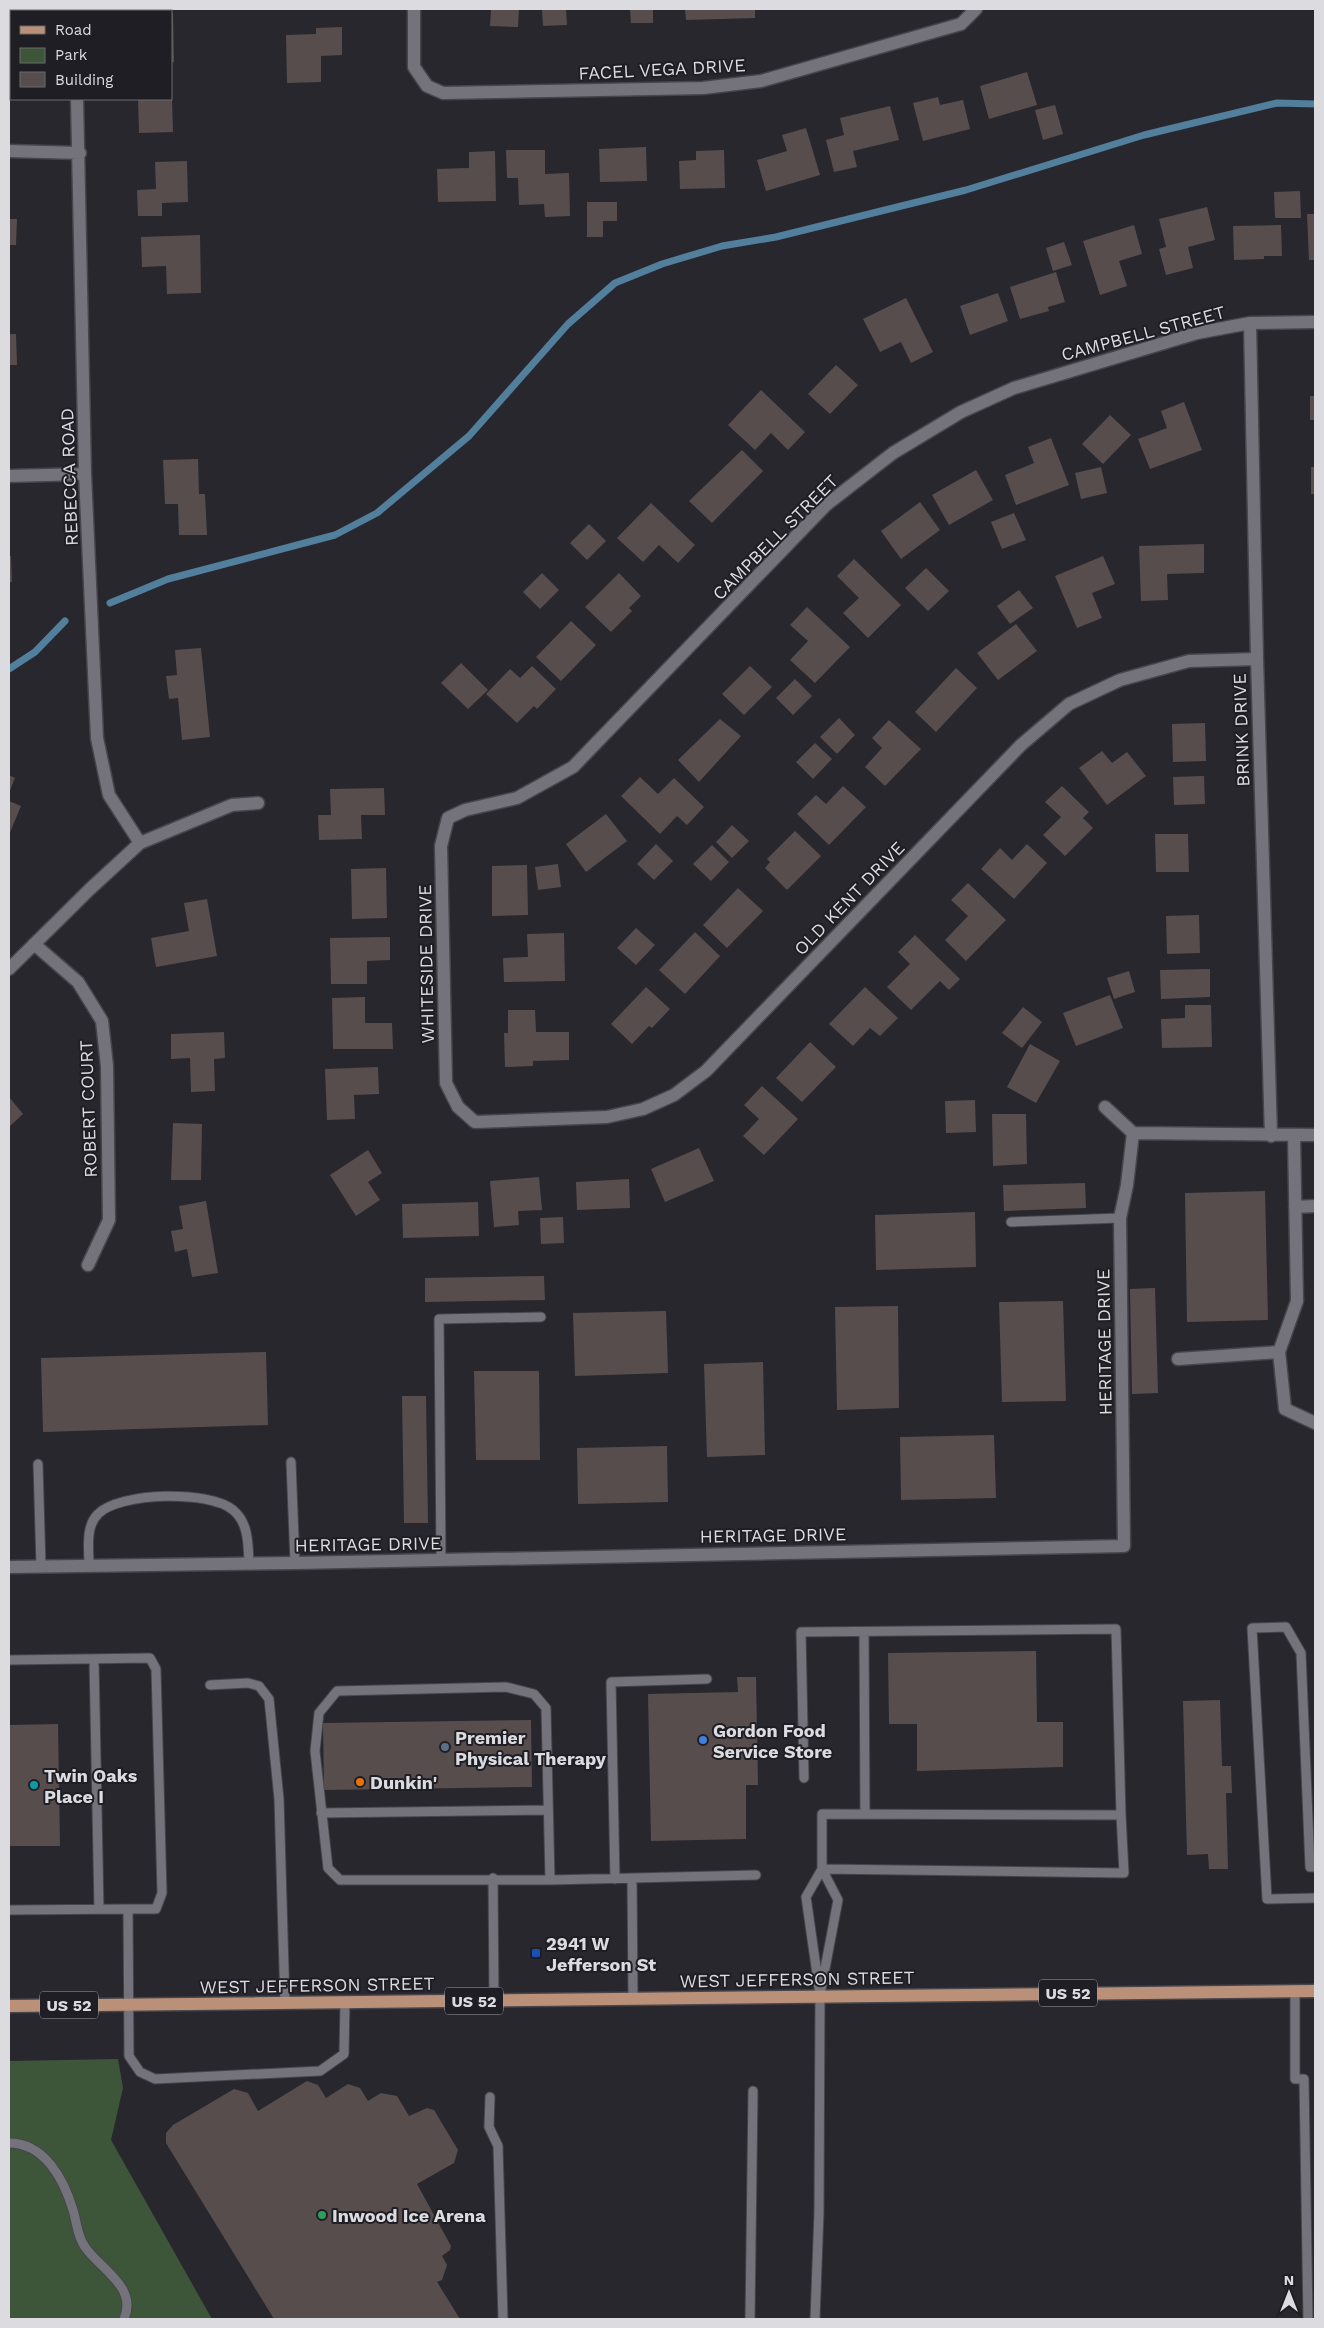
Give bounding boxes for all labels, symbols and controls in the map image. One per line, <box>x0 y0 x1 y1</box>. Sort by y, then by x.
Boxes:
legend <box>10 10 172 100</box>
text: Road <box>55 21 92 39</box>
text: Park <box>55 46 88 64</box>
street label: FACEL VEGA DRIVE <box>578 54 746 84</box>
text: Building <box>55 71 113 89</box>
street label: CAMPBELL STREET <box>1059 301 1227 365</box>
street label: REBECCA ROAD <box>56 408 82 546</box>
street label: CAMPBELL STREET <box>708 470 842 604</box>
street label: BRINK DRIVE <box>1229 673 1253 787</box>
street label: OLD KENT DRIVE <box>789 837 909 959</box>
street label: WHITESIDE DRIVE <box>414 884 438 1044</box>
street label: ROBERT COURT <box>75 1040 101 1178</box>
street label: HERITAGE DRIVE <box>1092 1268 1116 1416</box>
street label: HERITAGE DRIVE <box>699 1523 847 1547</box>
street label: HERITAGE DRIVE <box>294 1532 442 1556</box>
place label: Gordon Food Service Store <box>713 1720 832 1762</box>
place label: Premier Physical Therapy <box>455 1727 607 1769</box>
marker: Gordon Food Service Store <box>697 1734 709 1746</box>
marker: Premier Physical Therapy <box>439 1741 451 1753</box>
place label: Twin Oaks Place I <box>44 1765 138 1807</box>
place label: Dunkin' <box>370 1772 437 1793</box>
marker: Dunkin' <box>354 1776 366 1788</box>
marker: Twin Oaks Place I <box>28 1779 40 1791</box>
place label: 2941 W Jefferson St <box>546 1933 656 1975</box>
marker: 2941 W Jefferson St <box>530 1947 542 1959</box>
street label: WEST JEFFERSON STREET <box>679 1966 915 1992</box>
street label: WEST JEFFERSON STREET <box>199 1972 435 1998</box>
road number: US 52 <box>1039 1980 1097 2006</box>
road number: US 52 <box>445 1988 503 2014</box>
road number: US 52 <box>40 1992 98 2018</box>
place label: Inwood Ice Arena <box>332 2205 486 2226</box>
marker: Inwood Ice Arena <box>316 2209 328 2221</box>
north arrow <box>1264 2268 1314 2318</box>
text: N <box>1284 2272 1294 2288</box>

